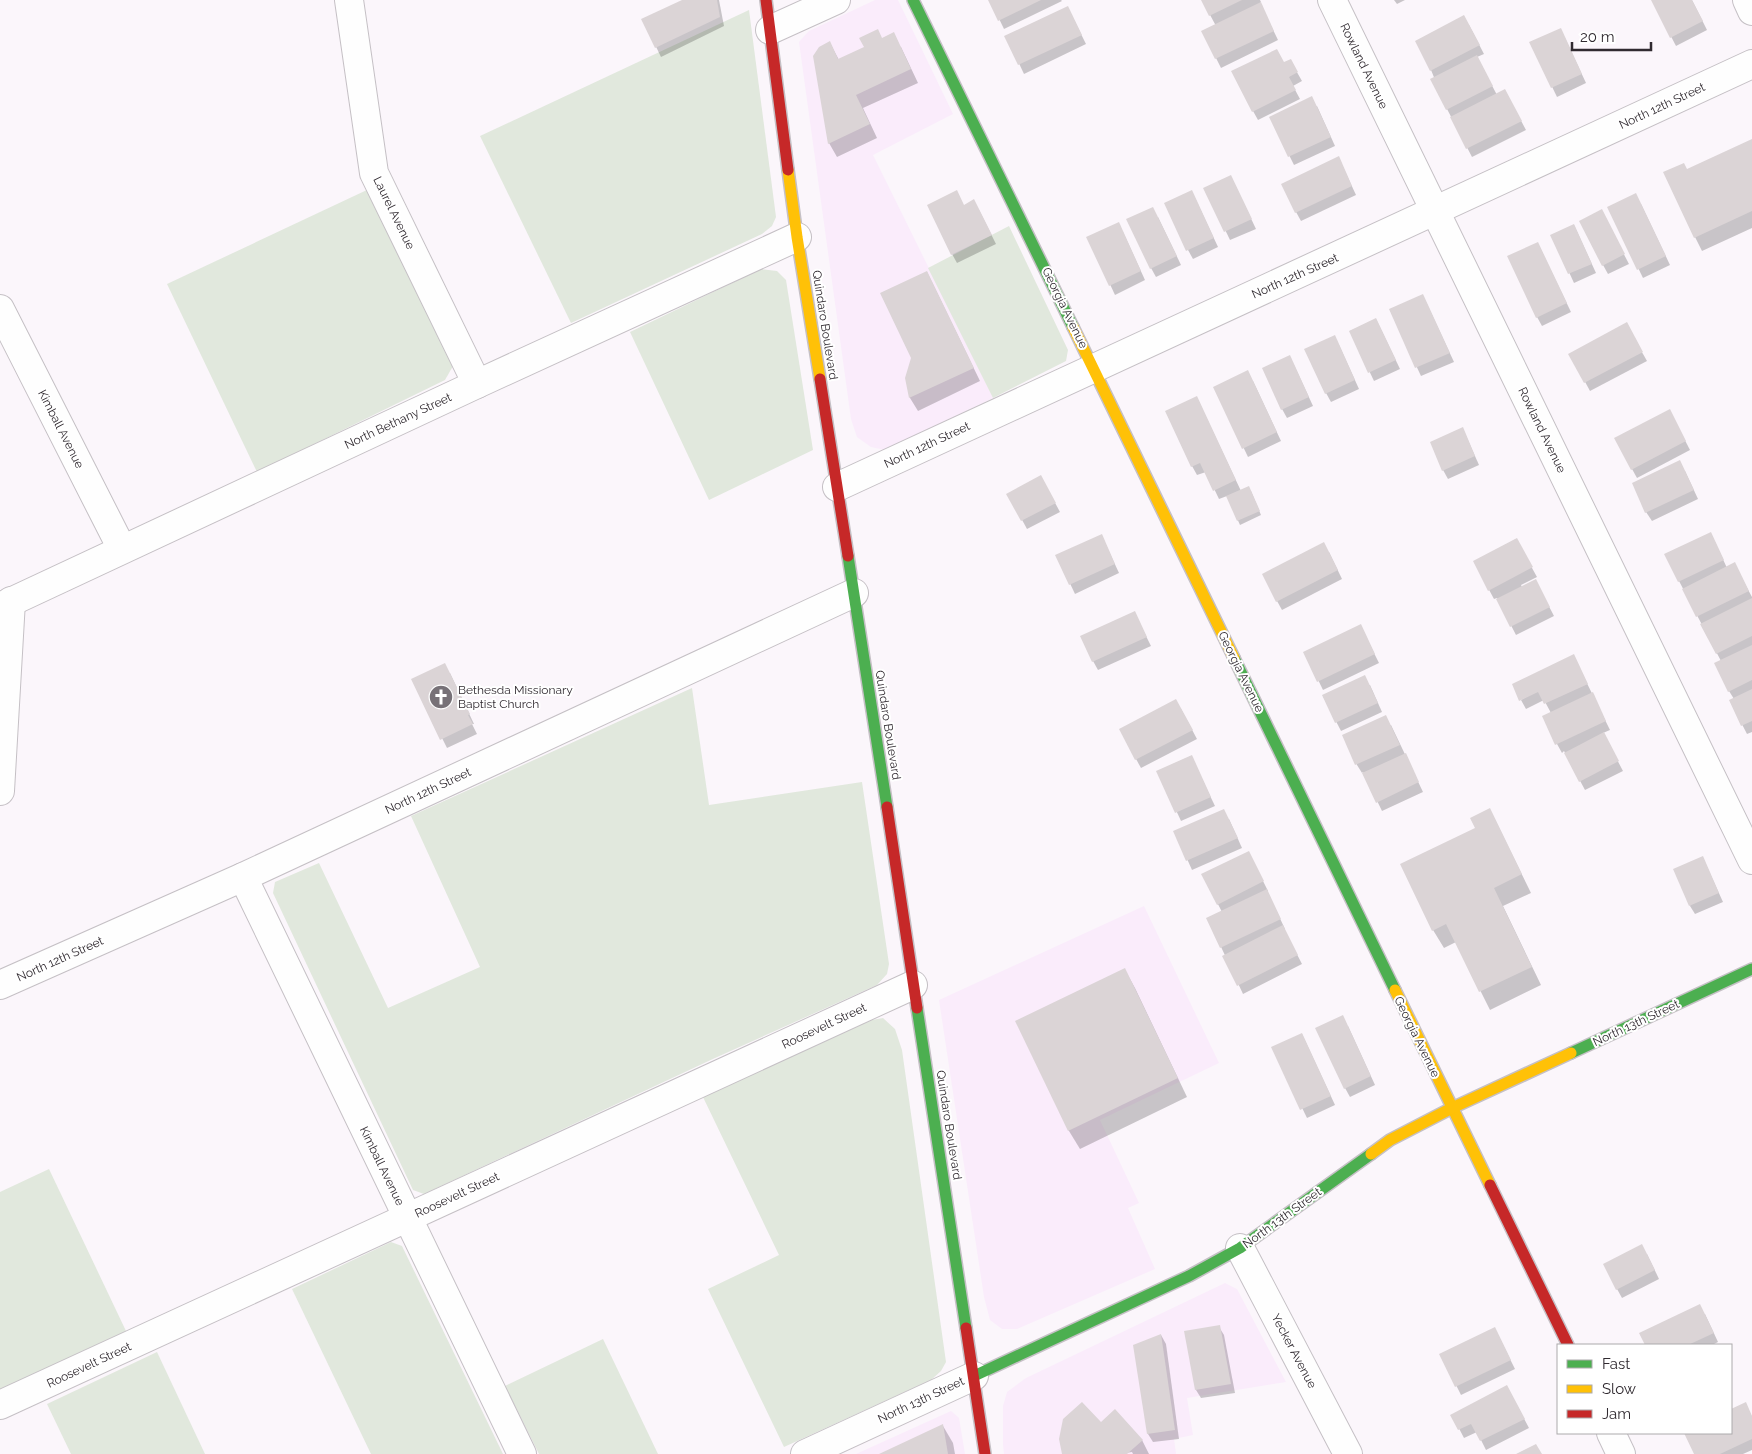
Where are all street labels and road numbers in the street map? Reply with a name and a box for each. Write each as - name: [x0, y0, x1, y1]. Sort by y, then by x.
- street label: Rowland Avenue: [1337, 21, 1391, 111]
- street label: North 12th Street: [1617, 80, 1707, 132]
- street label: Laurel Avenue: [370, 174, 418, 252]
- street label: North 12th Street: [1250, 251, 1340, 301]
- street label: Georgia Avenue: [1039, 265, 1091, 351]
- street label: Quindaro Boulevard: [809, 269, 841, 381]
- street label: Rowland Avenue: [1515, 385, 1569, 475]
- street label: Kimball Avenue: [35, 387, 87, 471]
- street label: North Bethany Street: [342, 390, 454, 452]
- street label: North 12th Street: [882, 419, 972, 471]
- street label: Georgia Avenue: [1215, 629, 1267, 715]
- street label: Quindaro Boulevard: [872, 669, 904, 781]
- street label: North 12th Street: [383, 765, 473, 817]
- street label: North 12th Street: [15, 934, 105, 984]
- street label: Georgia Avenue: [1391, 994, 1443, 1080]
- street label: North 13th Street: [1591, 997, 1681, 1049]
- street label: Roosevelt Street: [780, 1000, 868, 1052]
- street label: Quindaro Boulevard: [933, 1069, 965, 1181]
- street label: Kimball Avenue: [357, 1124, 407, 1208]
- street label: Roosevelt Street: [413, 1169, 501, 1221]
- street label: North 13th Street: [1240, 1185, 1324, 1251]
- street label: Yecker Avenue: [1269, 1311, 1319, 1391]
- street label: Roosevelt Street: [45, 1339, 133, 1391]
- street label: North 13th Street: [876, 1374, 966, 1426]

